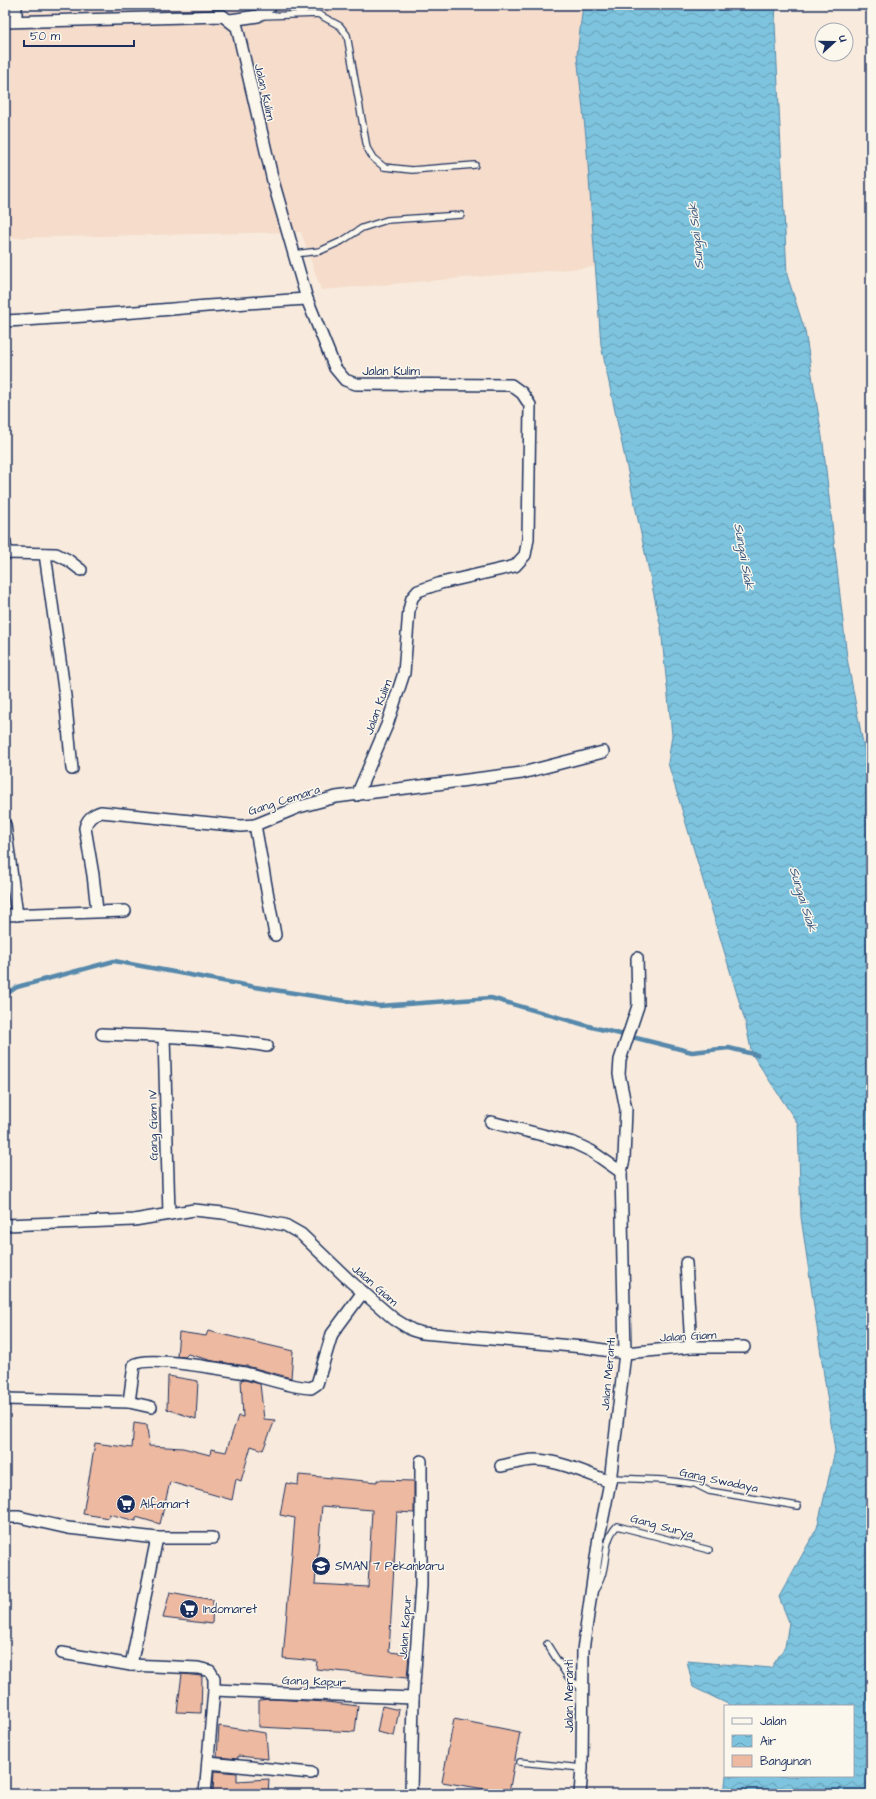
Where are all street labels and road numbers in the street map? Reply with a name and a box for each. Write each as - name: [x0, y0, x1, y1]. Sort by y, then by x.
- street label: Jalan Kulim: [250, 62, 279, 123]
- street label: Jalan Kulim: [362, 363, 420, 380]
- street label: Jalan Kulim: [361, 677, 397, 737]
- street label: Gang Cemara: [246, 781, 323, 821]
- street label: Gang Giam IV: [144, 1089, 164, 1161]
- street label: Jalan Giam: [348, 1260, 402, 1311]
- street label: Jalan Giam: [659, 1326, 718, 1346]
- street label: Jalan Meranti: [597, 1337, 620, 1411]
- street label: Gang Swadaya: [678, 1464, 760, 1498]
- street label: Gang Surya: [628, 1510, 695, 1544]
- street label: Jalan Kapur: [395, 1594, 416, 1660]
- street label: Jalan Meranti: [561, 1659, 578, 1733]
- street label: Gang Kapur: [282, 1672, 347, 1692]

